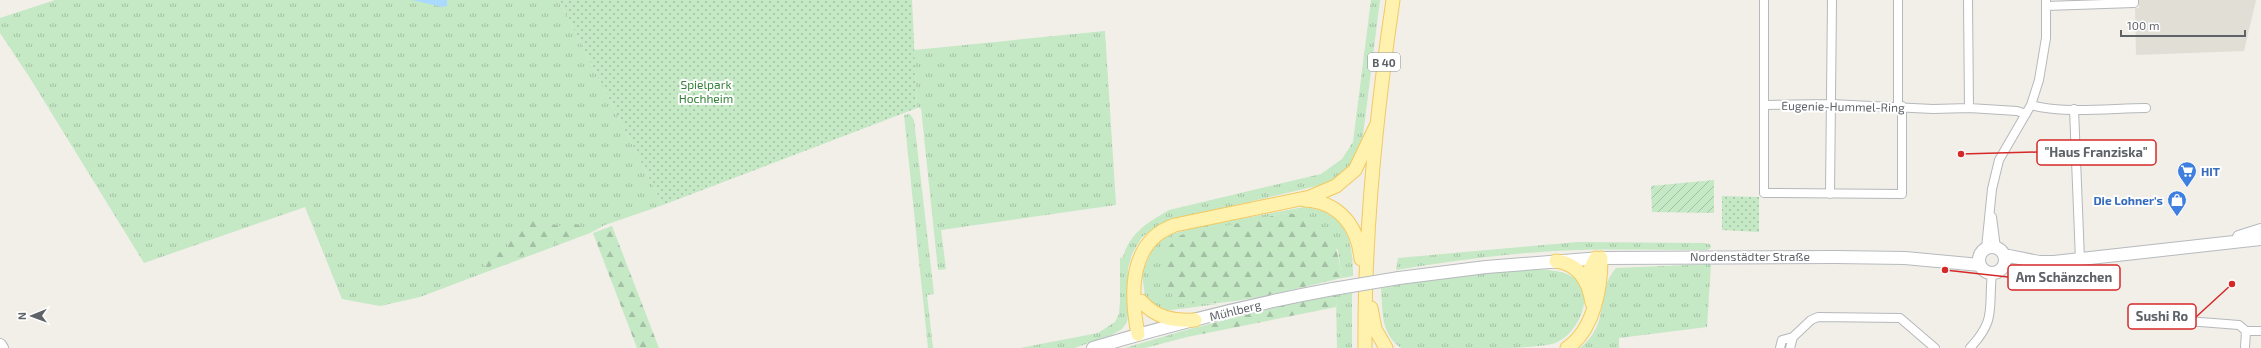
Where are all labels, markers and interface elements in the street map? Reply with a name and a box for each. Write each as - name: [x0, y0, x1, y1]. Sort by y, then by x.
- scale bar: [2121, 12, 2245, 38]
- text: 100 m: [2127, 18, 2159, 32]
- road number: B 40: [1368, 53, 1400, 71]
- park label: Spielpark Hochheim: [679, 77, 733, 105]
- street label: Eugenie-Hummel-Ring: [1781, 98, 1905, 114]
- callout: "Haus Franziska": [2037, 140, 2156, 165]
- text: "Haus Franziska": [2044, 144, 2148, 160]
- supermarket icon: HIT: [2176, 160, 2198, 188]
- place label: HIT: [2201, 164, 2221, 178]
- shop icon: Die Lohner's: [2166, 189, 2188, 217]
- place label: Die Lohner's: [2093, 193, 2163, 207]
- street label: Nordenstädter Straße: [1690, 249, 1810, 263]
- callout: Am Schänzchen: [2008, 265, 2120, 290]
- text: Am Schänzchen: [2016, 269, 2112, 285]
- north arrow: [12, 296, 52, 336]
- street label: Mühlberg: [1208, 297, 1263, 323]
- callout: Sushi Ro: [2128, 304, 2196, 329]
- text: Sushi Ro: [2136, 308, 2189, 324]
- text: N: [15, 312, 28, 320]

